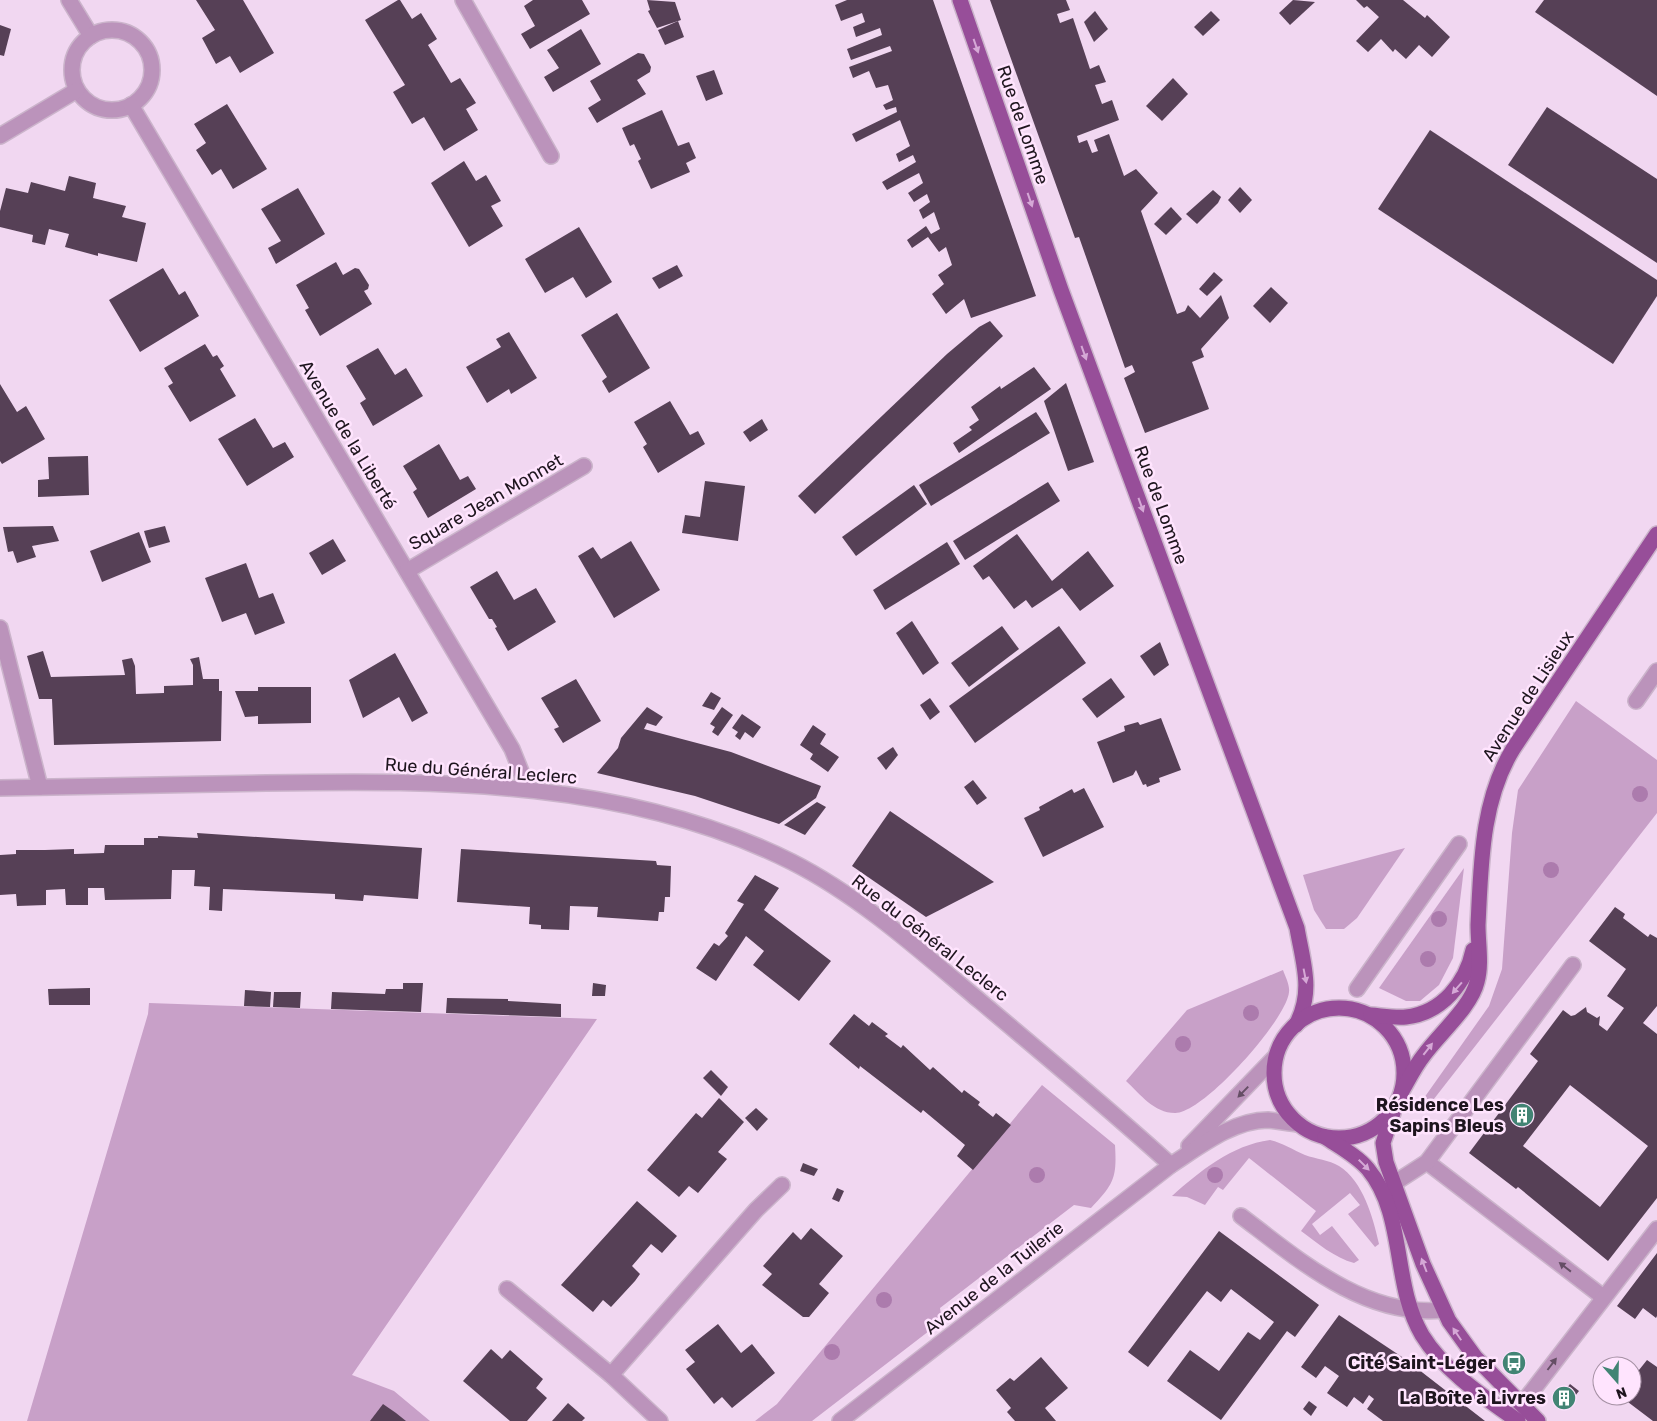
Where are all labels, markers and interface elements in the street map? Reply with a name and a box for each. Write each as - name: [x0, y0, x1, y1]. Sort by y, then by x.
- one-way arrow: [972, 39, 980, 54]
- street label: Rue de Lomme: [992, 62, 1054, 188]
- one-way arrow: [1026, 192, 1034, 207]
- one-way arrow: [1081, 345, 1088, 360]
- street label: Avenue de la Liberté: [295, 356, 401, 514]
- street label: Rue de Lomme: [1129, 443, 1193, 567]
- street label: Square Jean Monnet: [405, 449, 567, 555]
- one-way arrow: [1137, 498, 1145, 513]
- street label: Avenue de Lisieux: [1478, 626, 1579, 765]
- street label: Rue du Général Leclerc: [384, 753, 578, 789]
- street label: Rue du Général Leclerc: [847, 870, 1013, 1006]
- one-way arrow: [1301, 968, 1309, 983]
- one-way arrow: [1451, 981, 1462, 994]
- one-way arrow: [1423, 1043, 1433, 1056]
- one-way arrow: [1237, 1085, 1249, 1097]
- place label: Résidence Les Sapins Bleus: [1376, 1094, 1504, 1137]
- building icon: Résidence Les Sapins Bleus: [1509, 1102, 1535, 1128]
- one-way arrow: [1357, 1159, 1369, 1171]
- street label: Avenue de la Tuilerie: [920, 1217, 1068, 1339]
- one-way arrow: [1419, 1258, 1427, 1272]
- one-way arrow: [1559, 1262, 1572, 1273]
- one-way arrow: [1452, 1327, 1462, 1341]
- bus stop icon: Cité Saint-Léger: [1501, 1350, 1527, 1376]
- place label: Cité Saint-Léger: [1348, 1352, 1496, 1374]
- north arrow: [1592, 1356, 1642, 1406]
- one-way arrow: [1547, 1358, 1558, 1371]
- text: N: [1614, 1383, 1629, 1402]
- building icon: La Boîte à Livres: [1551, 1385, 1577, 1411]
- place label: La Boîte à Livres: [1399, 1387, 1546, 1409]

